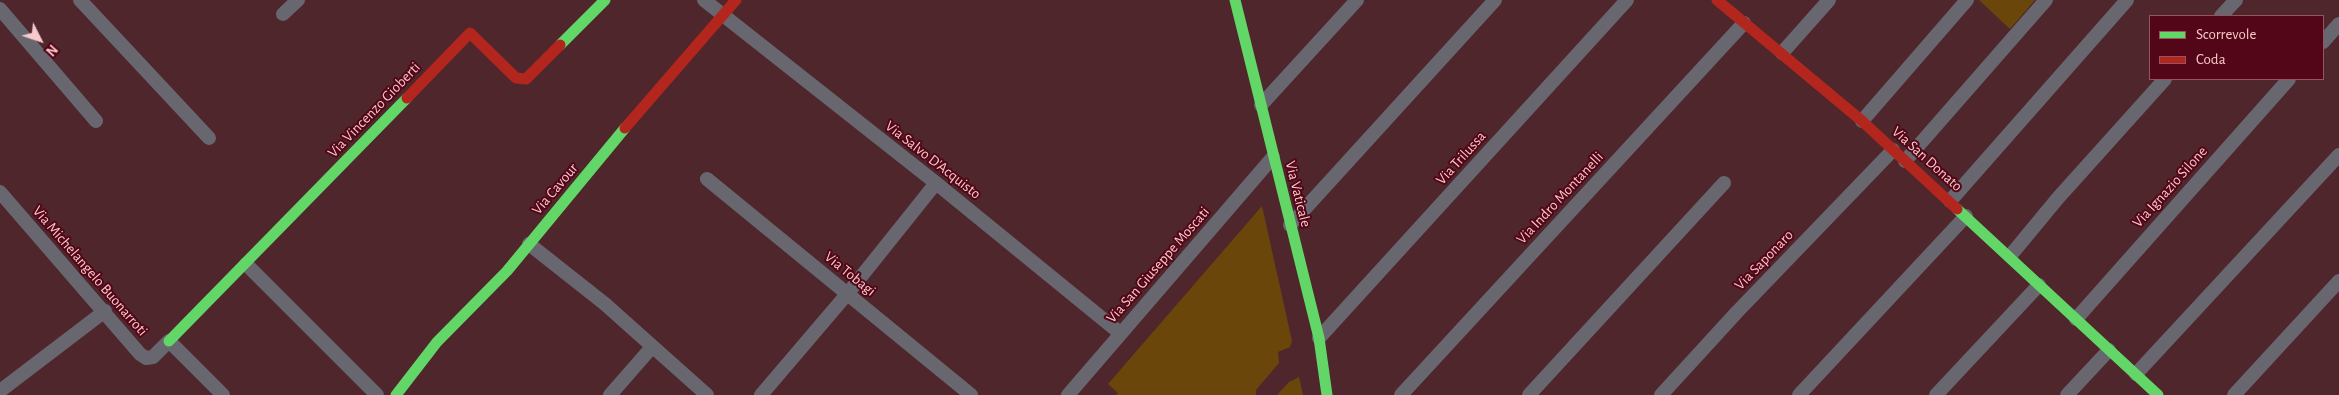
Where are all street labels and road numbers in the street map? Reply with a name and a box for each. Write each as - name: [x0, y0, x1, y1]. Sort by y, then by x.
- street label: Via Vincenzo Gioberti: [324, 59, 424, 161]
- street label: Via Salvo D'Acquisto: [882, 117, 984, 203]
- street label: Via San Donato: [1888, 123, 1966, 195]
- street label: Via Trilussa: [1432, 128, 1490, 188]
- street label: Via Ignazio Silone: [2129, 143, 2211, 231]
- street label: Via Indro Montanelli: [1513, 148, 1607, 248]
- street label: Via Vaticale: [1281, 159, 1315, 229]
- street label: Via Cavour: [528, 160, 582, 218]
- street label: Via Michelangelo Buonarroti: [29, 202, 151, 340]
- street label: Via San Giuseppe Moscati: [1103, 203, 1213, 327]
- street label: Via Saponaro: [1731, 226, 1797, 294]
- street label: Via Tobagi: [821, 248, 879, 300]

